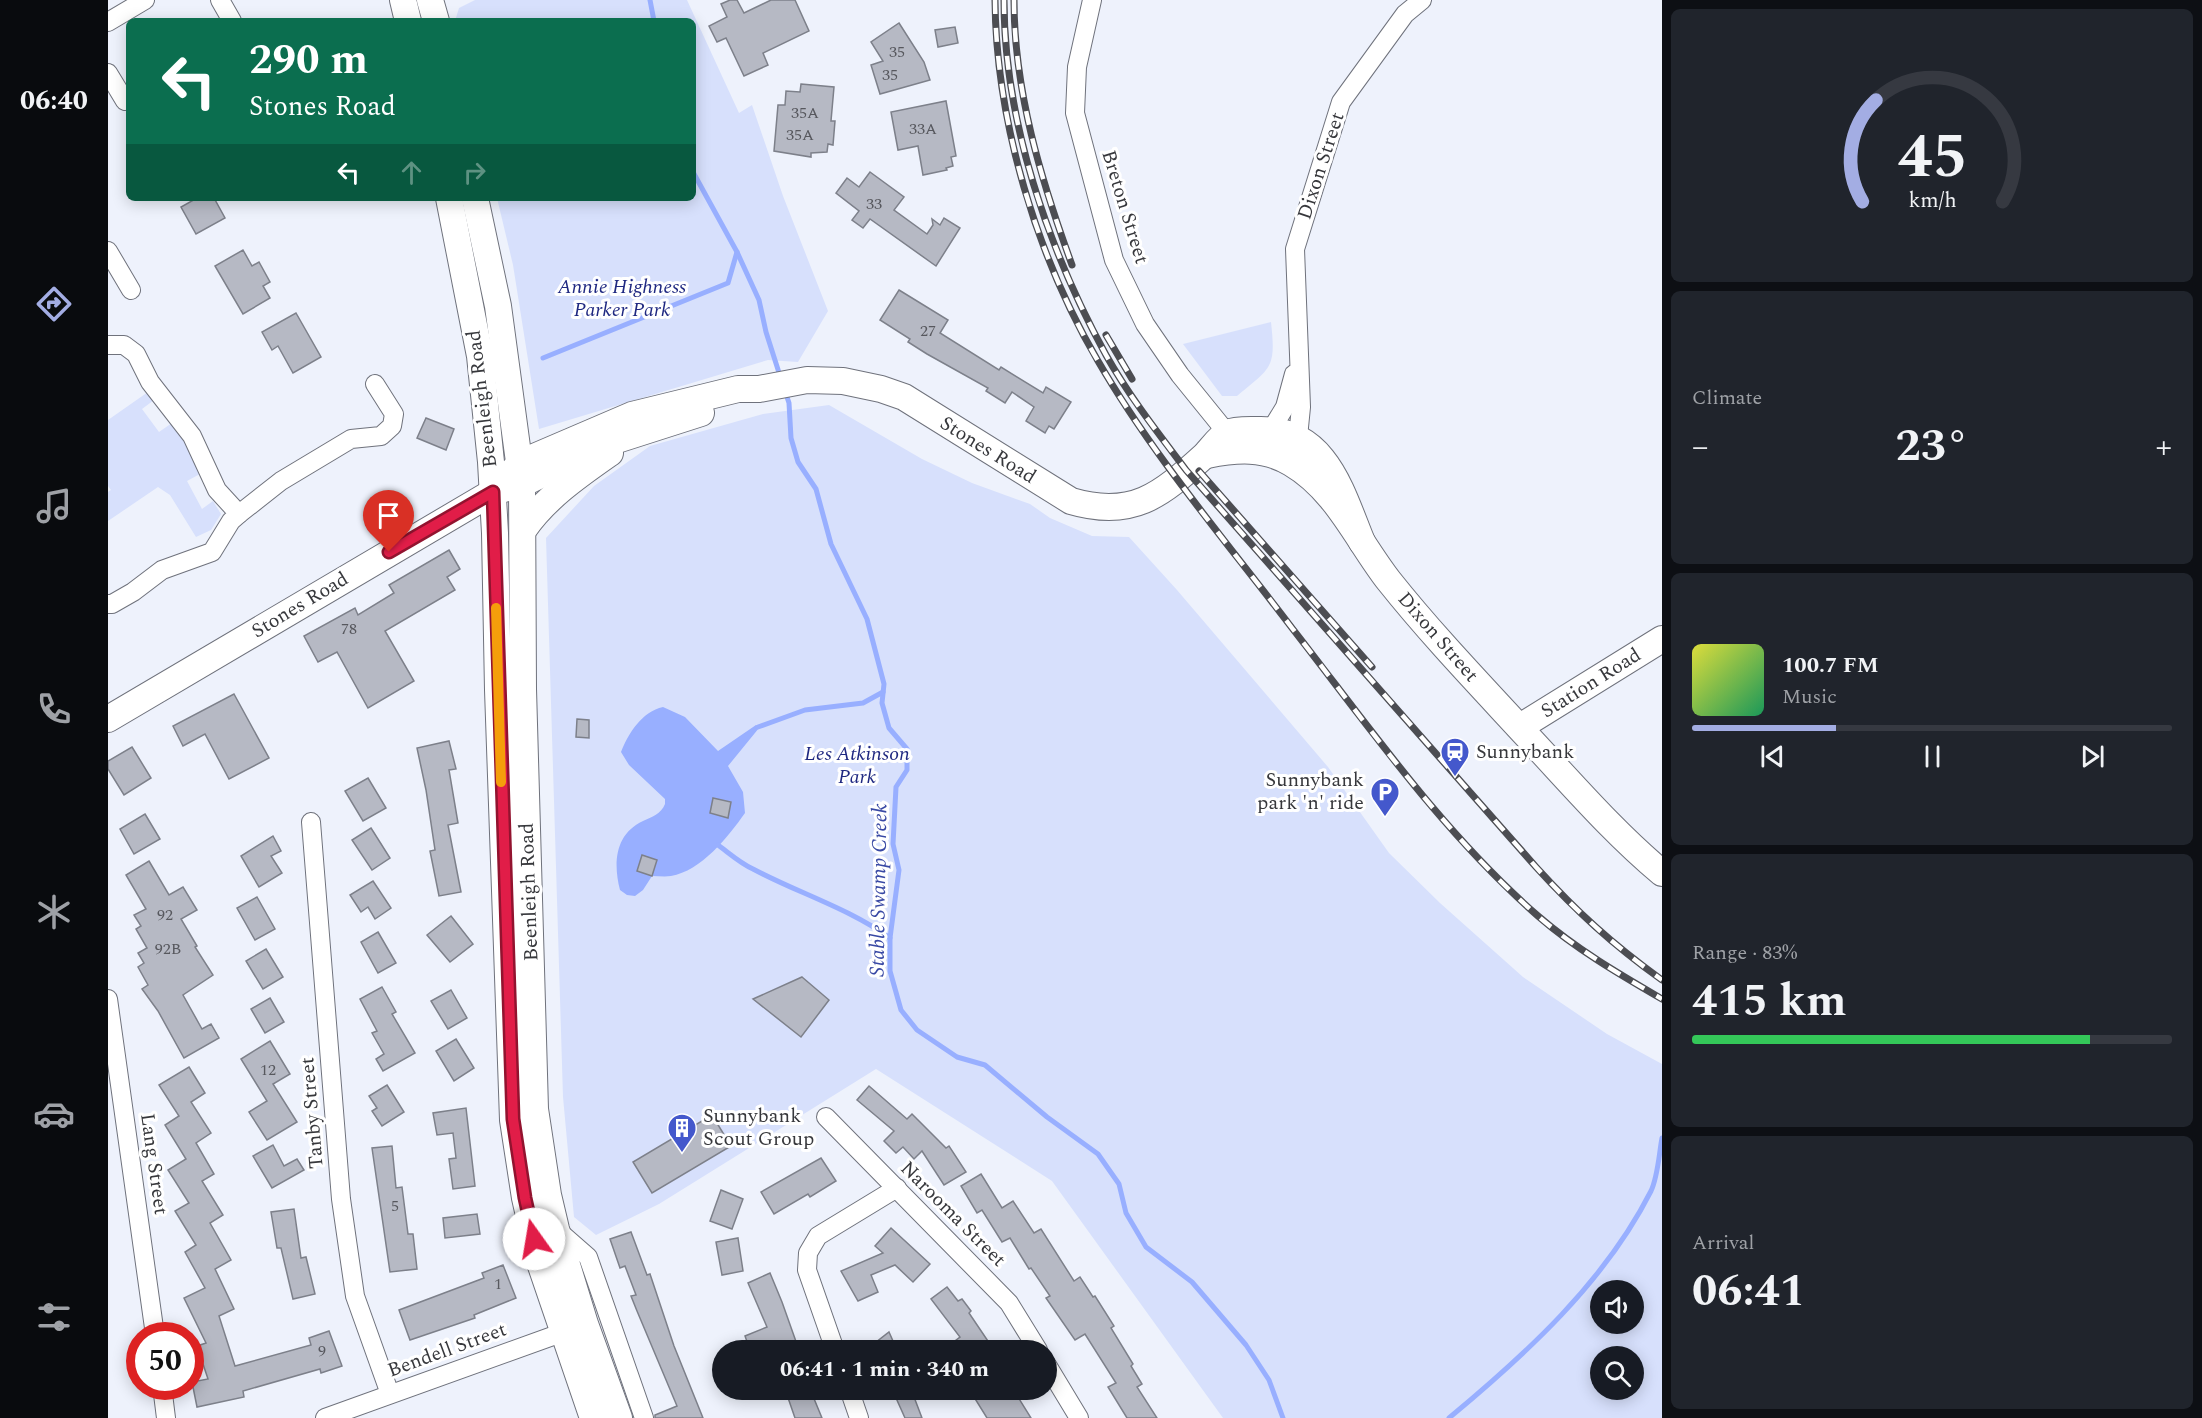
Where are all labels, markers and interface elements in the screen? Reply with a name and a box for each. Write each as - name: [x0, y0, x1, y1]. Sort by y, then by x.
- text: 290 m: [249, 29, 368, 92]
- house number: 35: [889, 40, 905, 64]
- icon: left: [150, 42, 228, 120]
- house number: 35: [882, 63, 898, 87]
- text: 06:40: [20, 80, 88, 122]
- text: Stones Road: [249, 86, 396, 128]
- house number: 35A: [791, 101, 819, 125]
- street label: Dixon Street: [1290, 108, 1352, 224]
- text: 45: [1897, 111, 1967, 206]
- house number: 33A: [909, 117, 937, 141]
- house number: 35A: [786, 123, 814, 147]
- street label: Breton Street: [1093, 146, 1157, 268]
- icon: left: [332, 156, 365, 189]
- icon: ahead: [395, 156, 428, 189]
- icon: right: [458, 156, 491, 189]
- text: km/h: [1908, 185, 1956, 218]
- house number: 33: [866, 192, 882, 216]
- park label: Annie Highness Parker Park: [557, 272, 686, 325]
- icon: directions: [33, 283, 75, 325]
- house number: 27: [920, 319, 936, 343]
- street label: Beenleigh Road: [459, 328, 505, 470]
- text: Climate: [1692, 383, 1762, 413]
- street label: Stones Road: [934, 408, 1042, 492]
- text: 23°: [1896, 412, 1969, 481]
- text: −: [1692, 422, 1709, 472]
- text: +: [2156, 422, 2172, 472]
- icon: music: [33, 485, 75, 527]
- pin: [363, 490, 414, 552]
- icon: arrive: [372, 499, 405, 532]
- street label: Stones Road: [246, 564, 354, 646]
- street label: Dixon Street: [1390, 585, 1486, 689]
- house number: 78: [341, 617, 357, 641]
- street label: Station Road: [1535, 640, 1647, 726]
- text: 100.7 FM: [1782, 649, 1879, 682]
- text: Music: [1782, 682, 1837, 712]
- icon: phone: [33, 688, 75, 730]
- station icon: Sunnybank: [1439, 736, 1471, 778]
- place label: Sunnybank: [1476, 737, 1574, 767]
- park label: Les Atkinson Park: [804, 739, 910, 792]
- icon: previous: [1756, 740, 1789, 773]
- icon: pause: [1916, 740, 1949, 773]
- icon: next: [2076, 740, 2109, 773]
- place label: Sunnybank park 'n' ride: [1257, 765, 1364, 818]
- parking icon: Sunnybank park 'n' ride: [1369, 776, 1401, 818]
- water label: Stable Swamp Creek: [861, 803, 897, 977]
- street label: Beenleigh Road: [512, 822, 546, 962]
- icon: climate: [33, 891, 75, 933]
- house number: 92: [157, 903, 173, 927]
- house number: 92B: [155, 937, 181, 961]
- text: Range · 83%: [1692, 938, 1797, 968]
- text: 415 km: [1692, 967, 1847, 1036]
- street label: Tanby Street: [292, 1056, 332, 1170]
- house number: 12: [260, 1058, 276, 1082]
- icon: car: [33, 1093, 75, 1135]
- place label: Sunnybank Scout Group: [703, 1101, 814, 1154]
- street label: Lang Street: [132, 1111, 176, 1217]
- building icon: Sunnybank Scout Group: [666, 1112, 698, 1154]
- street label: Narooma Street: [893, 1154, 1013, 1274]
- house number: 5: [391, 1194, 399, 1218]
- position arrow: [502, 1207, 566, 1271]
- text: Arrival: [1692, 1228, 1754, 1258]
- text: 06:41: [1692, 1257, 1805, 1326]
- house number: 1: [494, 1272, 502, 1296]
- map controls: [1590, 1280, 1644, 1400]
- button: sound: [1590, 1280, 1644, 1334]
- icon: filters: [33, 1296, 75, 1338]
- street label: Bendell Street: [383, 1315, 511, 1385]
- speed limit sign: 50: [126, 1322, 204, 1400]
- house number: 9: [318, 1339, 326, 1363]
- button: search: [1590, 1346, 1644, 1400]
- text: 06:41 · 1 min · 340 m: [780, 1353, 989, 1386]

